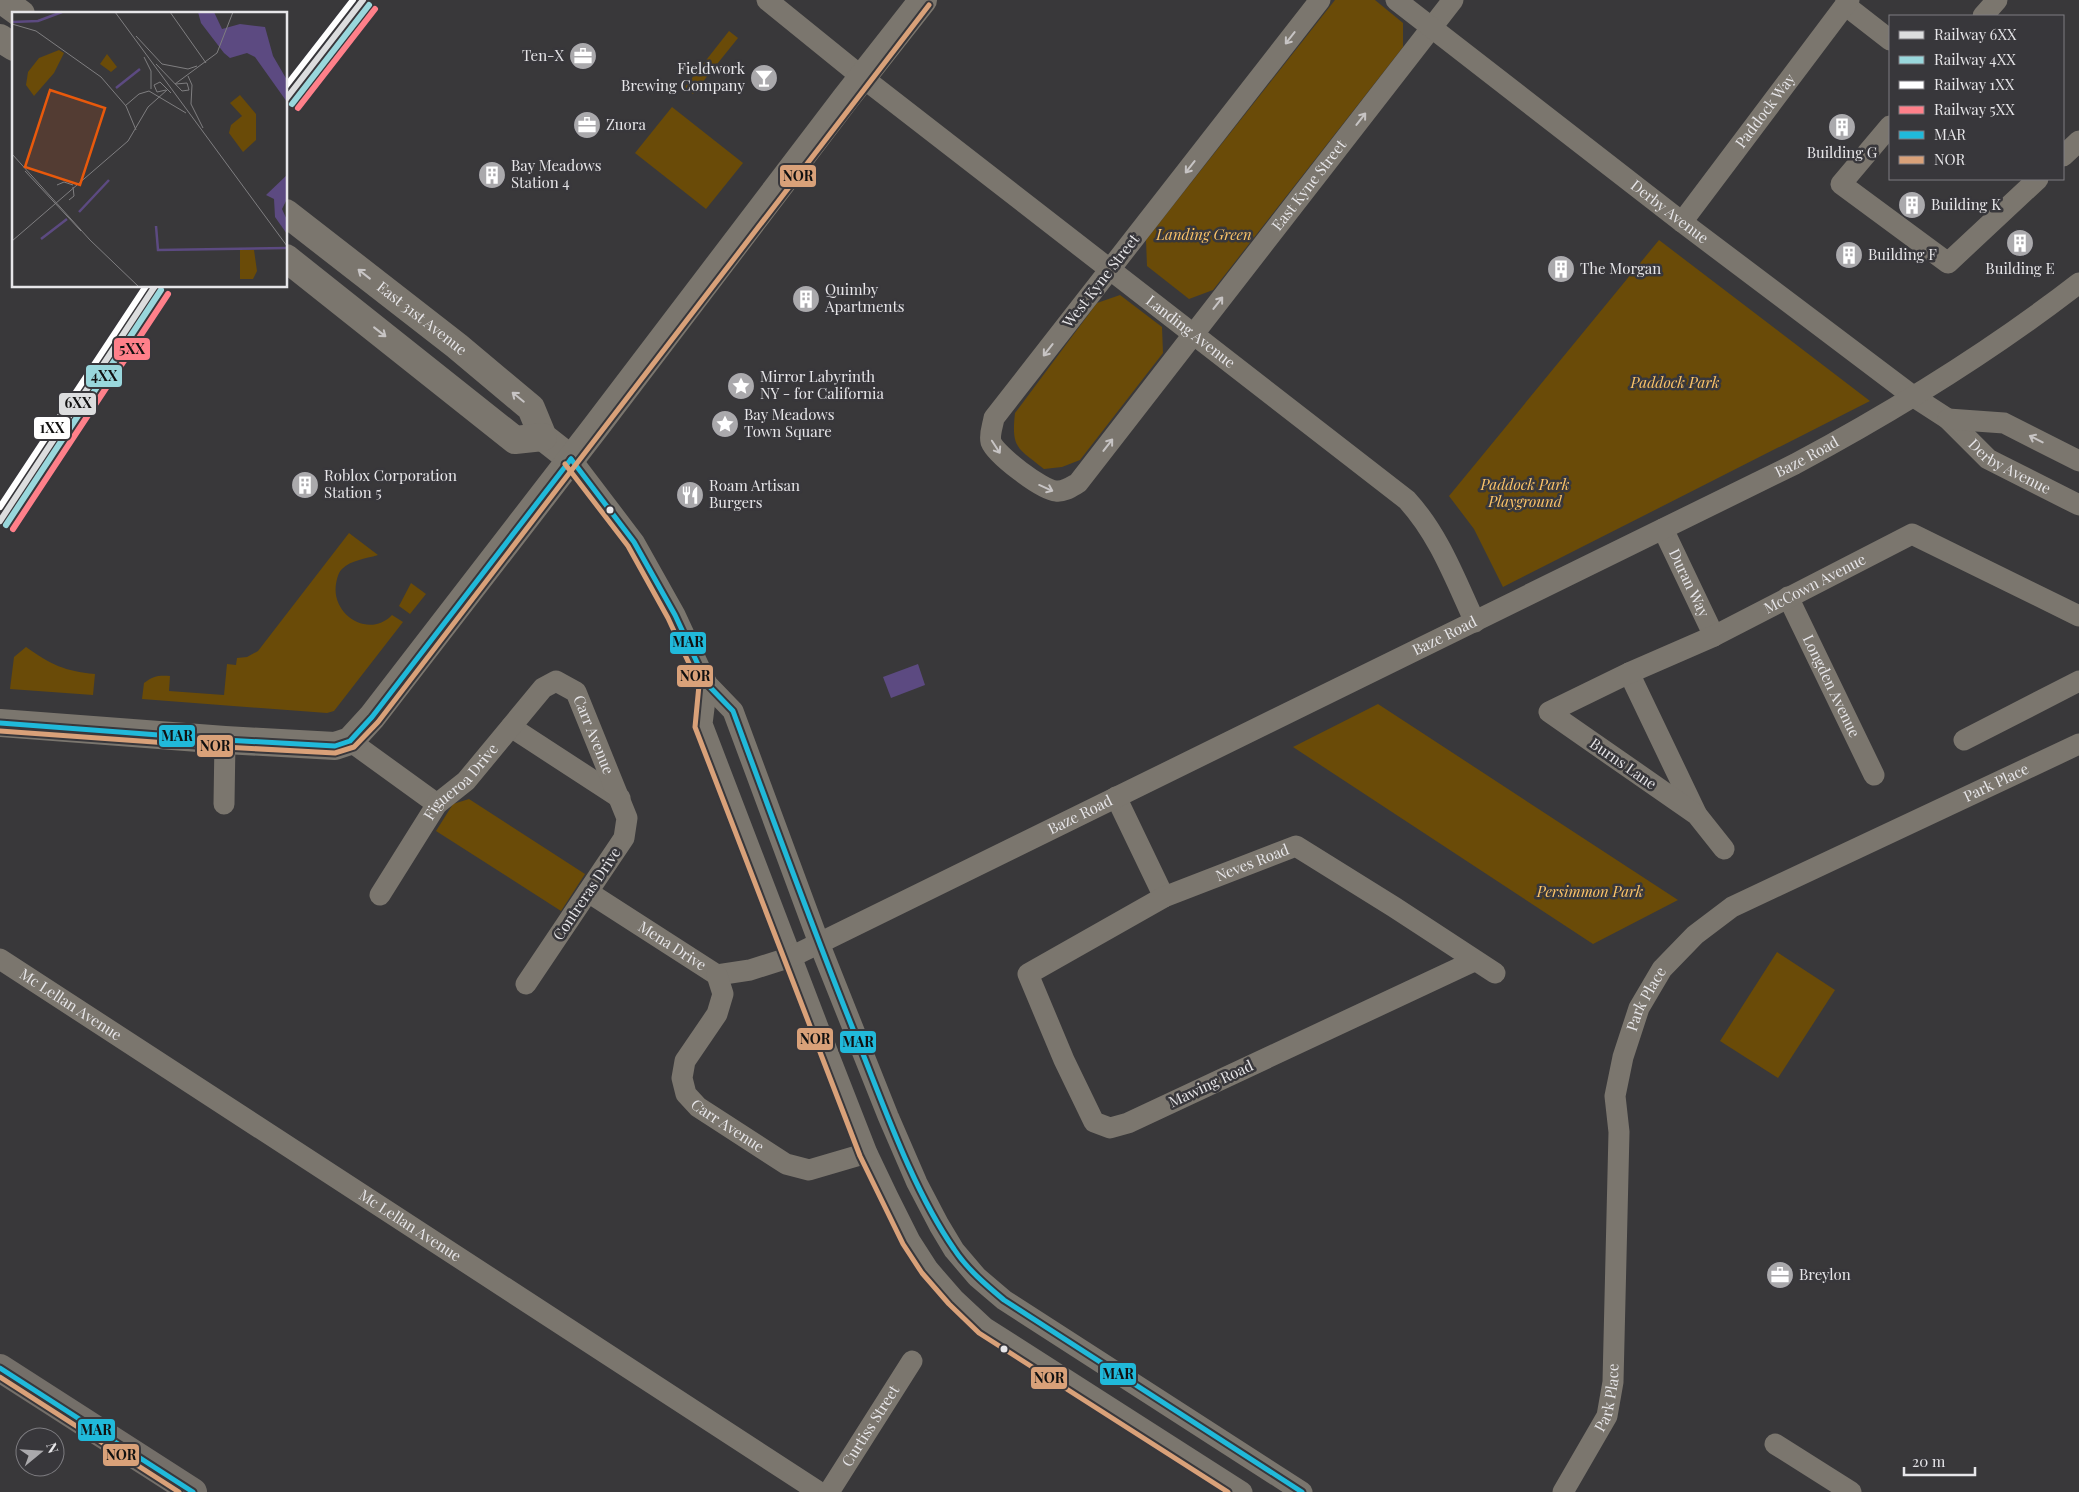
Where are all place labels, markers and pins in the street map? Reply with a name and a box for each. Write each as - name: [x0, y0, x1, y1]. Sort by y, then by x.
- office icon: Ten-X: [568, 41, 598, 71]
- place label: Ten-X: [522, 45, 564, 65]
- place label: Fieldwork Brewing Company: [621, 58, 746, 95]
- bar icon: Fieldwork Brewing Company: [749, 63, 779, 93]
- office icon: Zuora: [572, 110, 602, 140]
- building icon: Building G: [1827, 112, 1857, 142]
- place label: Zuora: [606, 114, 646, 134]
- place label: Building G: [1807, 142, 1878, 162]
- place label: Bay Meadows Station 4: [511, 155, 601, 192]
- building icon: Bay Meadows Station 4: [477, 160, 507, 190]
- building icon: Building K: [1897, 190, 1927, 220]
- place label: Building K: [1931, 194, 2001, 214]
- building icon: Building E: [2005, 228, 2035, 258]
- building icon: Building F: [1834, 240, 1864, 270]
- place label: Building F: [1868, 244, 1937, 264]
- building icon: The Morgan: [1546, 254, 1576, 284]
- place label: The Morgan: [1580, 258, 1661, 278]
- place label: Building E: [1985, 258, 2055, 278]
- place label: Quimby Apartments: [824, 279, 905, 316]
- building icon: Quimby Apartments: [791, 284, 821, 314]
- place label: Mirror Labyrinth NY - for California: [760, 366, 884, 403]
- place icon: Mirror Labyrinth NY - for California: [726, 371, 756, 401]
- place label: Bay Meadows Town Square: [744, 404, 834, 441]
- place icon: Bay Meadows Town Square: [710, 409, 740, 439]
- place label: Roblox Corporation Station 5: [324, 465, 457, 502]
- building icon: Roblox Corporation Station 5: [290, 470, 320, 500]
- place label: Roam Artisan Burgers: [709, 475, 800, 512]
- restaurant icon: Roam Artisan Burgers: [675, 480, 705, 510]
- unlabelled marker: [605, 505, 615, 515]
- office icon: Breylon: [1765, 1260, 1795, 1290]
- place label: Breylon: [1799, 1264, 1851, 1284]
- unlabelled marker: [999, 1344, 1009, 1354]

